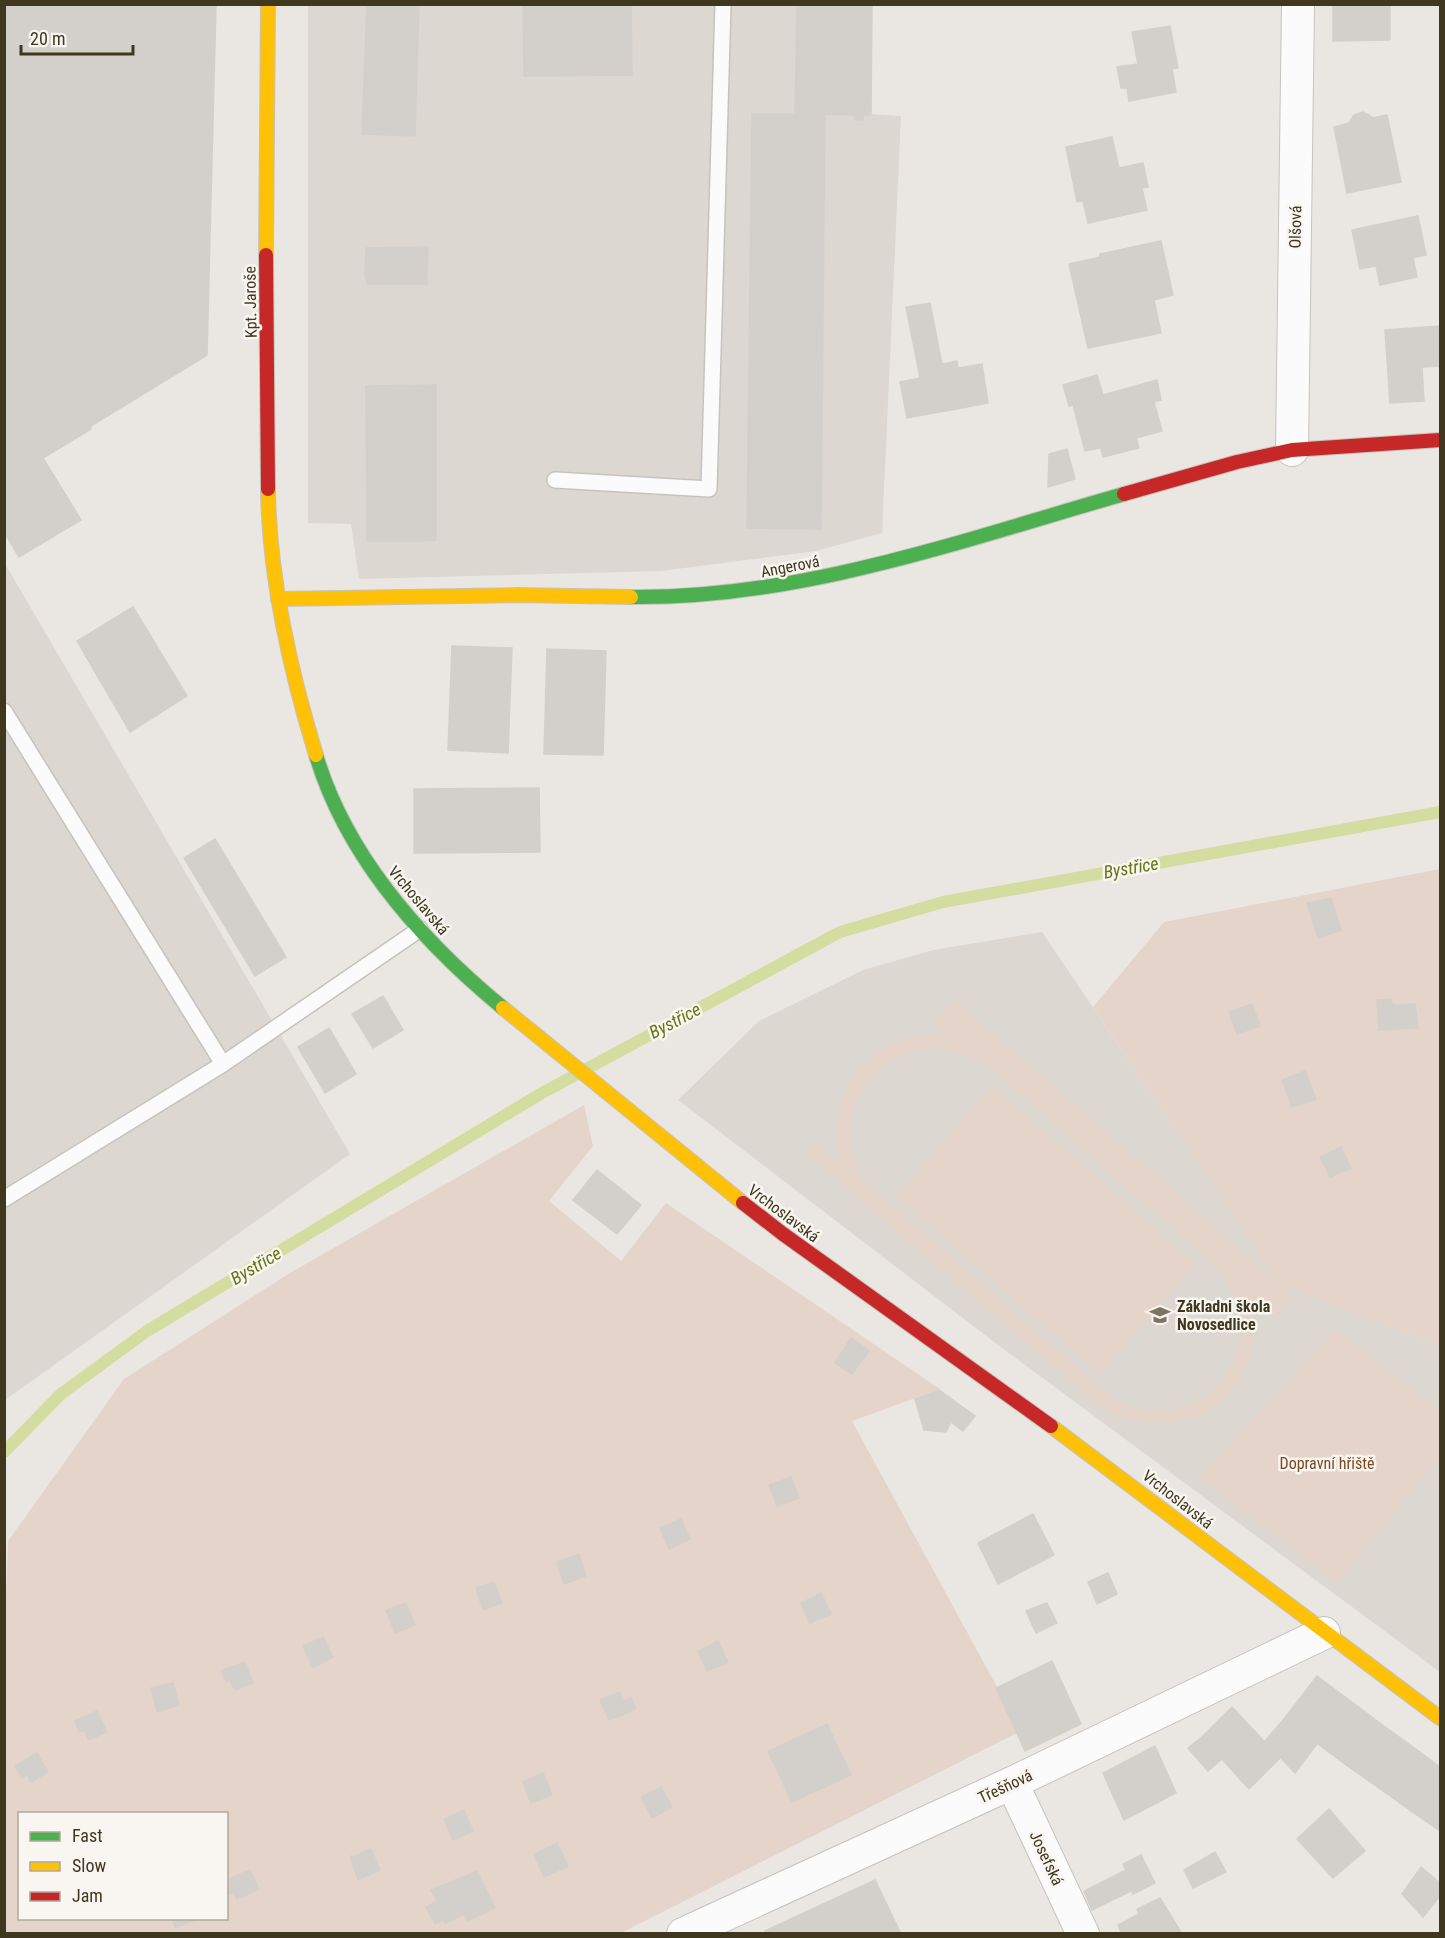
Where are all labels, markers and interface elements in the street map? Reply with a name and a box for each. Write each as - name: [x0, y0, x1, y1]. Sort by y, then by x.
- scale bar: [21, 18, 134, 56]
- text: 20 m: [30, 28, 65, 49]
- street label: Olšová: [1286, 205, 1305, 249]
- street label: Kpt. Jaroše: [240, 266, 261, 338]
- street label: Angerová: [759, 551, 821, 581]
- water label: Bystřice: [1102, 852, 1160, 883]
- street label: Vrchoslavská: [384, 862, 453, 939]
- water label: Bystřice: [645, 998, 704, 1043]
- street label: Vrchoslavská: [744, 1180, 823, 1246]
- water label: Bystřice: [227, 1242, 285, 1289]
- place label: Základni škola Novosedlice: [1177, 1297, 1271, 1334]
- school or university icon: Základni škola Novosedlice: [1148, 1303, 1172, 1327]
- park label: Dopravní hřiště: [1280, 1454, 1375, 1473]
- street label: Vrchoslavská: [1139, 1466, 1217, 1533]
- street label: Třešňová: [975, 1766, 1035, 1807]
- legend: [18, 1812, 228, 1920]
- text: Fast: [72, 1825, 103, 1846]
- street label: Josefská: [1026, 1828, 1067, 1888]
- text: Slow: [72, 1855, 107, 1876]
- text: Jam: [72, 1885, 103, 1906]

